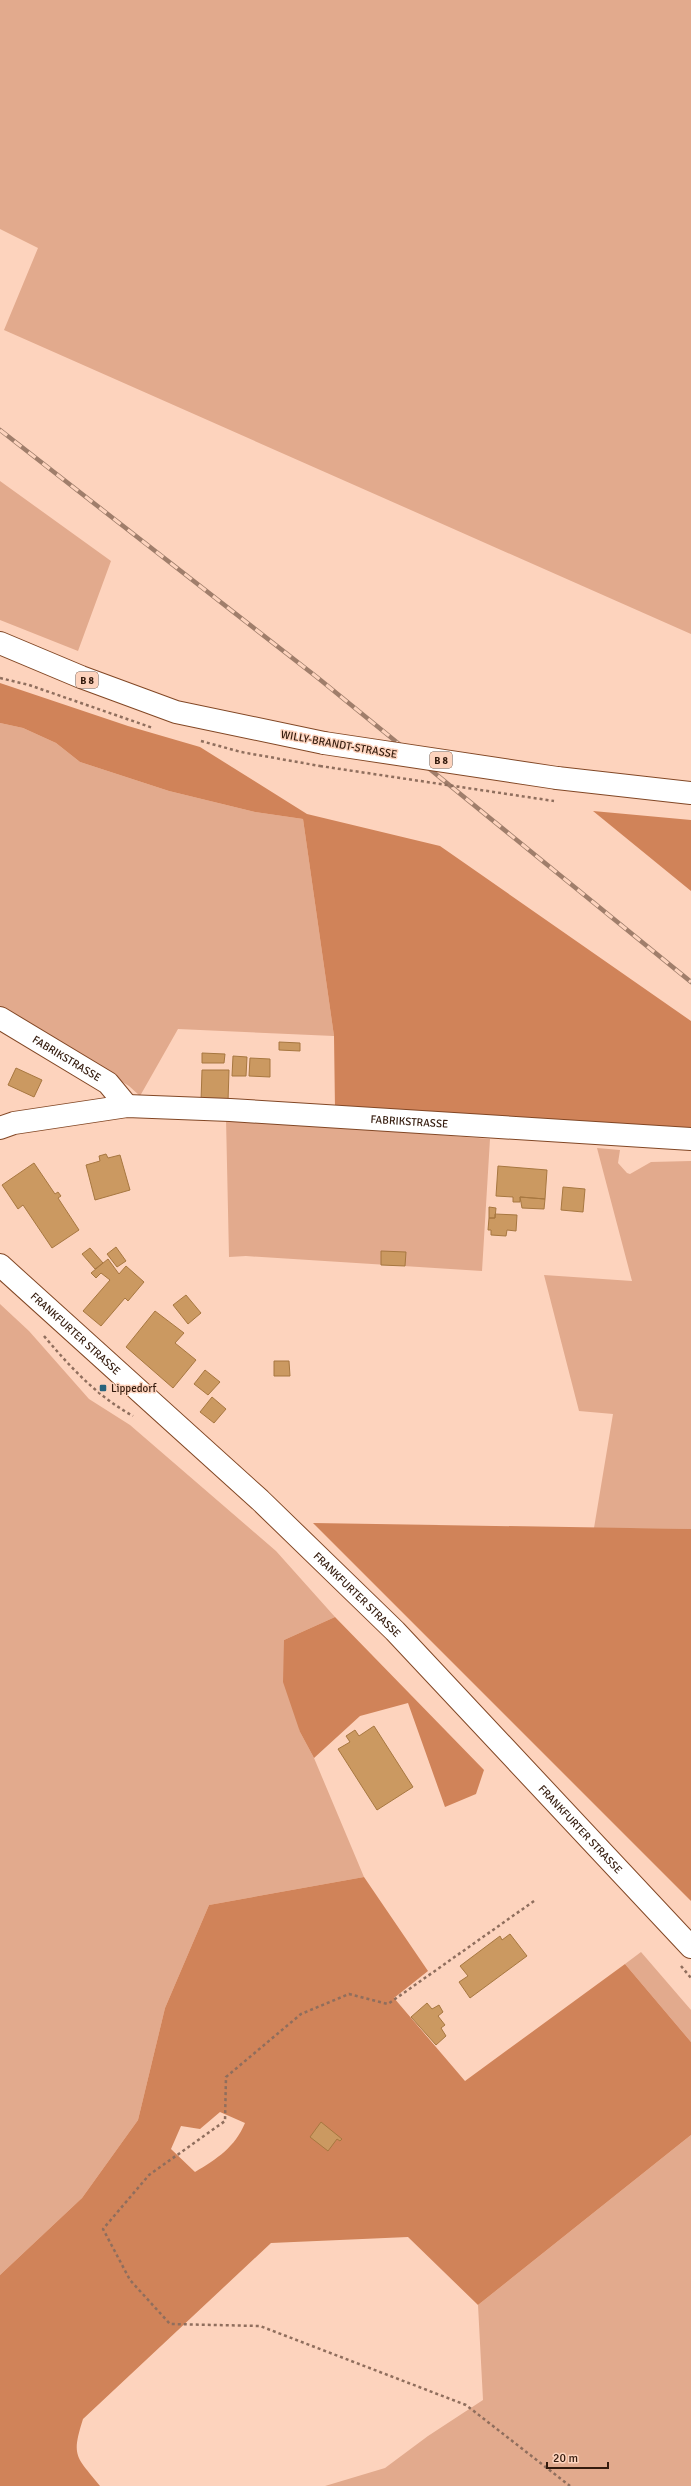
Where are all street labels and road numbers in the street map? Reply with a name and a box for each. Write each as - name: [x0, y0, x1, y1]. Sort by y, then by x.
- road number: B 8: [76, 672, 98, 688]
- street label: WILLY-BRANDT-STRASSE: [280, 728, 398, 761]
- road number: B 8: [430, 752, 452, 768]
- street label: FABRIKSTRASSE: [30, 1033, 103, 1084]
- street label: FABRIKSTRASSE: [370, 1113, 449, 1131]
- street label: FRANKFURTER STRASSE: [28, 1290, 123, 1378]
- street label: FRANKFURTER STRASSE: [311, 1550, 403, 1640]
- street label: FRANKFURTER STRASSE: [536, 1782, 625, 1876]

